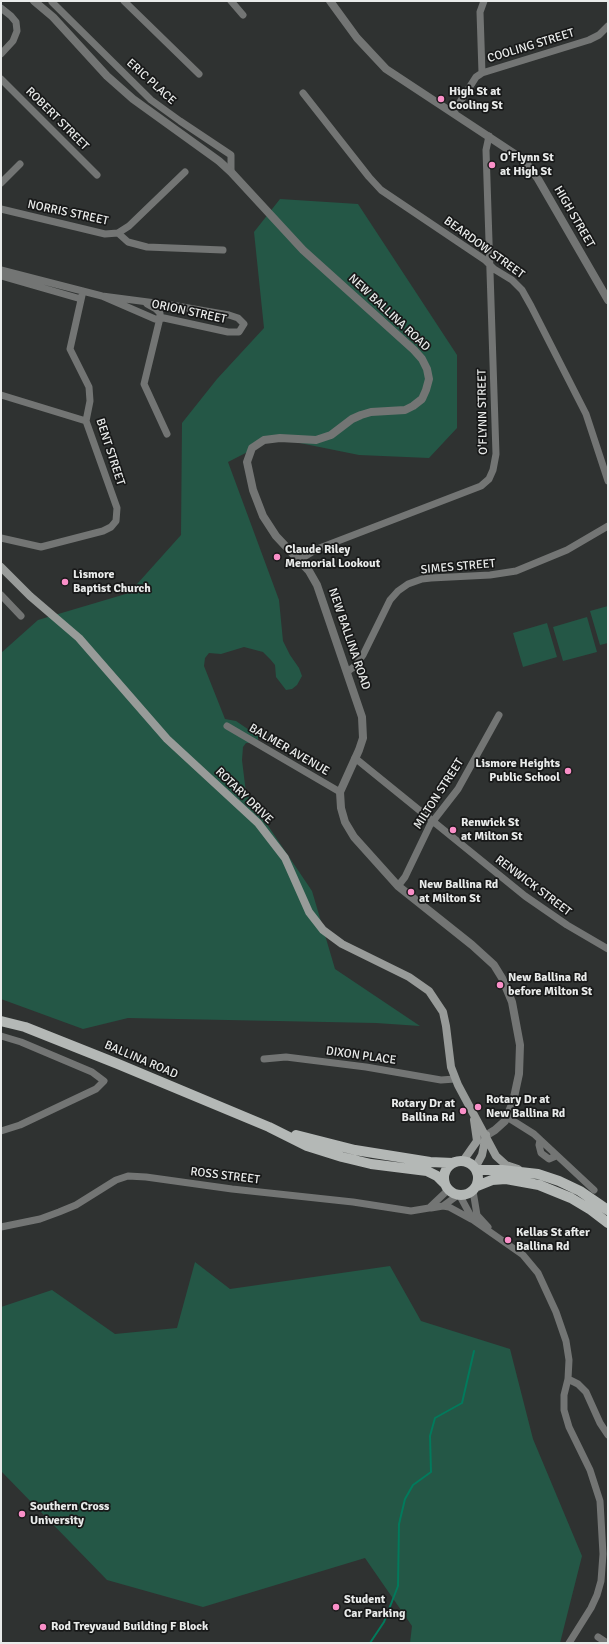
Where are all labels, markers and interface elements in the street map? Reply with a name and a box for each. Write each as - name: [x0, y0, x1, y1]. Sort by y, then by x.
- street label: COOLING STREET: [486, 26, 576, 66]
- street label: ERIC PLACE: [123, 56, 179, 108]
- street label: ROBERT STREET: [22, 84, 92, 154]
- place label: High St at Cooling St: [449, 85, 503, 113]
- marker: High St at Cooling St: [436, 94, 446, 104]
- place label: O'Flynn St at High St: [500, 151, 554, 179]
- marker: O'Flynn St at High St: [487, 160, 497, 170]
- street label: HIGH STREET: [551, 184, 597, 250]
- street label: NORRIS STREET: [26, 197, 110, 229]
- street label: BEARDOW STREET: [441, 214, 527, 282]
- street label: NEW BALLINA ROAD: [345, 272, 433, 354]
- street label: ORION STREET: [150, 297, 228, 327]
- street label: O'FLYNN STREET: [475, 369, 491, 455]
- street label: BENT STREET: [92, 417, 128, 487]
- place label: Claude Riley Memorial Lookout: [285, 543, 380, 571]
- marker: Claude Riley Memorial Lookout: [272, 552, 282, 562]
- street label: SIMES STREET: [420, 557, 496, 577]
- place label: Lismore Baptist Church: [73, 568, 151, 596]
- marker: Lismore Baptist Church: [60, 577, 70, 587]
- street label: NEW BALLINA ROAD: [325, 586, 373, 692]
- street label: BALMER AVENUE: [246, 721, 332, 779]
- street label: MILTON STREET: [411, 756, 467, 832]
- place label: Lismore Heights Public School: [475, 757, 560, 785]
- street label: ROTARY DRIVE: [212, 765, 276, 827]
- marker: Lismore Heights Public School: [563, 766, 573, 776]
- place label: Renwick St at Milton St: [461, 816, 522, 844]
- marker: Renwick St at Milton St: [448, 825, 458, 835]
- street label: RENWICK STREET: [492, 853, 574, 919]
- place label: New Ballina Rd at Milton St: [419, 878, 498, 906]
- marker: New Ballina Rd at Milton St: [406, 887, 416, 897]
- place label: New Ballina Rd before Milton St: [508, 971, 592, 999]
- marker: New Ballina Rd before Milton St: [495, 980, 505, 990]
- street label: BALLINA ROAD: [102, 1038, 180, 1082]
- street label: DIXON PLACE: [325, 1044, 397, 1068]
- place label: Rotary Dr at New Ballina Rd: [486, 1093, 565, 1121]
- place label: Rotary Dr at Ballina Rd: [391, 1097, 455, 1125]
- marker: Rotary Dr at New Ballina Rd: [473, 1102, 483, 1112]
- marker: Rotary Dr at Ballina Rd: [458, 1106, 468, 1116]
- street label: ROSS STREET: [189, 1165, 261, 1187]
- place label: Kellas St after Ballina Rd: [516, 1226, 590, 1254]
- marker: Kellas St after Ballina Rd: [503, 1235, 513, 1245]
- place label: Southern Cross University: [30, 1500, 109, 1528]
- marker: Southern Cross University: [17, 1509, 27, 1519]
- place label: Student Car Parking: [344, 1593, 405, 1621]
- marker: Student Car Parking: [331, 1602, 341, 1612]
- place label: Rod Treyvaud Building F Block: [51, 1620, 208, 1634]
- marker: Rod Treyvaud Building F Block: [38, 1622, 48, 1632]

